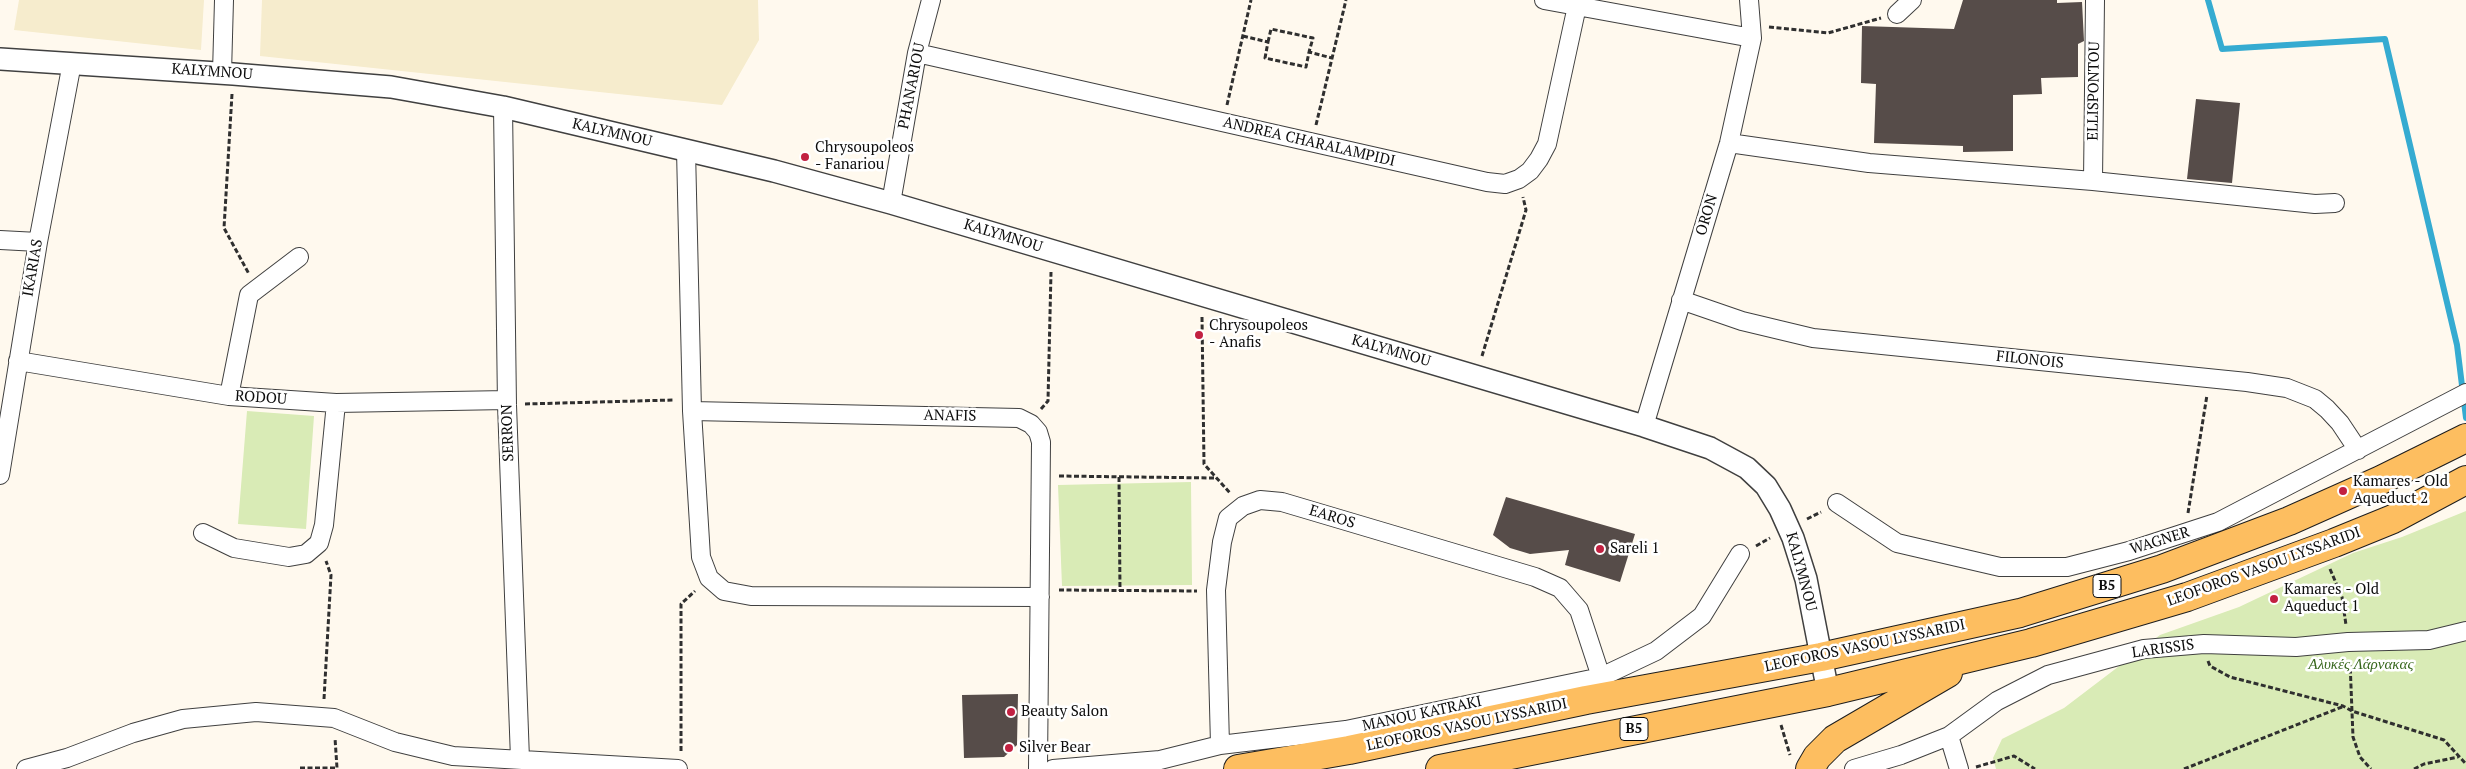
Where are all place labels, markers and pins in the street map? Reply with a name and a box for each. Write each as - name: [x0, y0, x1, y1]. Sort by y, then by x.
- place label: Chrysoupoleos - Fanariou: [815, 139, 914, 174]
- marker: Chrysoupoleos - Fanariou: [799, 151, 811, 163]
- place label: Chrysoupoleos - Anafis: [1209, 317, 1308, 352]
- marker: Chrysoupoleos - Anafis: [1193, 329, 1205, 341]
- place label: Kamares - Old Aqueduct 2: [2353, 473, 2448, 508]
- marker: Kamares - Old Aqueduct 2: [2337, 485, 2349, 497]
- place label: Sareli 1: [1610, 540, 1660, 558]
- marker: Sareli 1: [1594, 543, 1606, 555]
- place label: Kamares - Old Aqueduct 1: [2284, 581, 2379, 616]
- marker: Kamares - Old Aqueduct 1: [2268, 593, 2280, 605]
- place label: Beauty Salon: [1021, 703, 1108, 721]
- marker: Beauty Salon: [1005, 706, 1017, 718]
- place label: Silver Bear: [1019, 739, 1090, 757]
- marker: Silver Bear: [1003, 742, 1015, 754]

